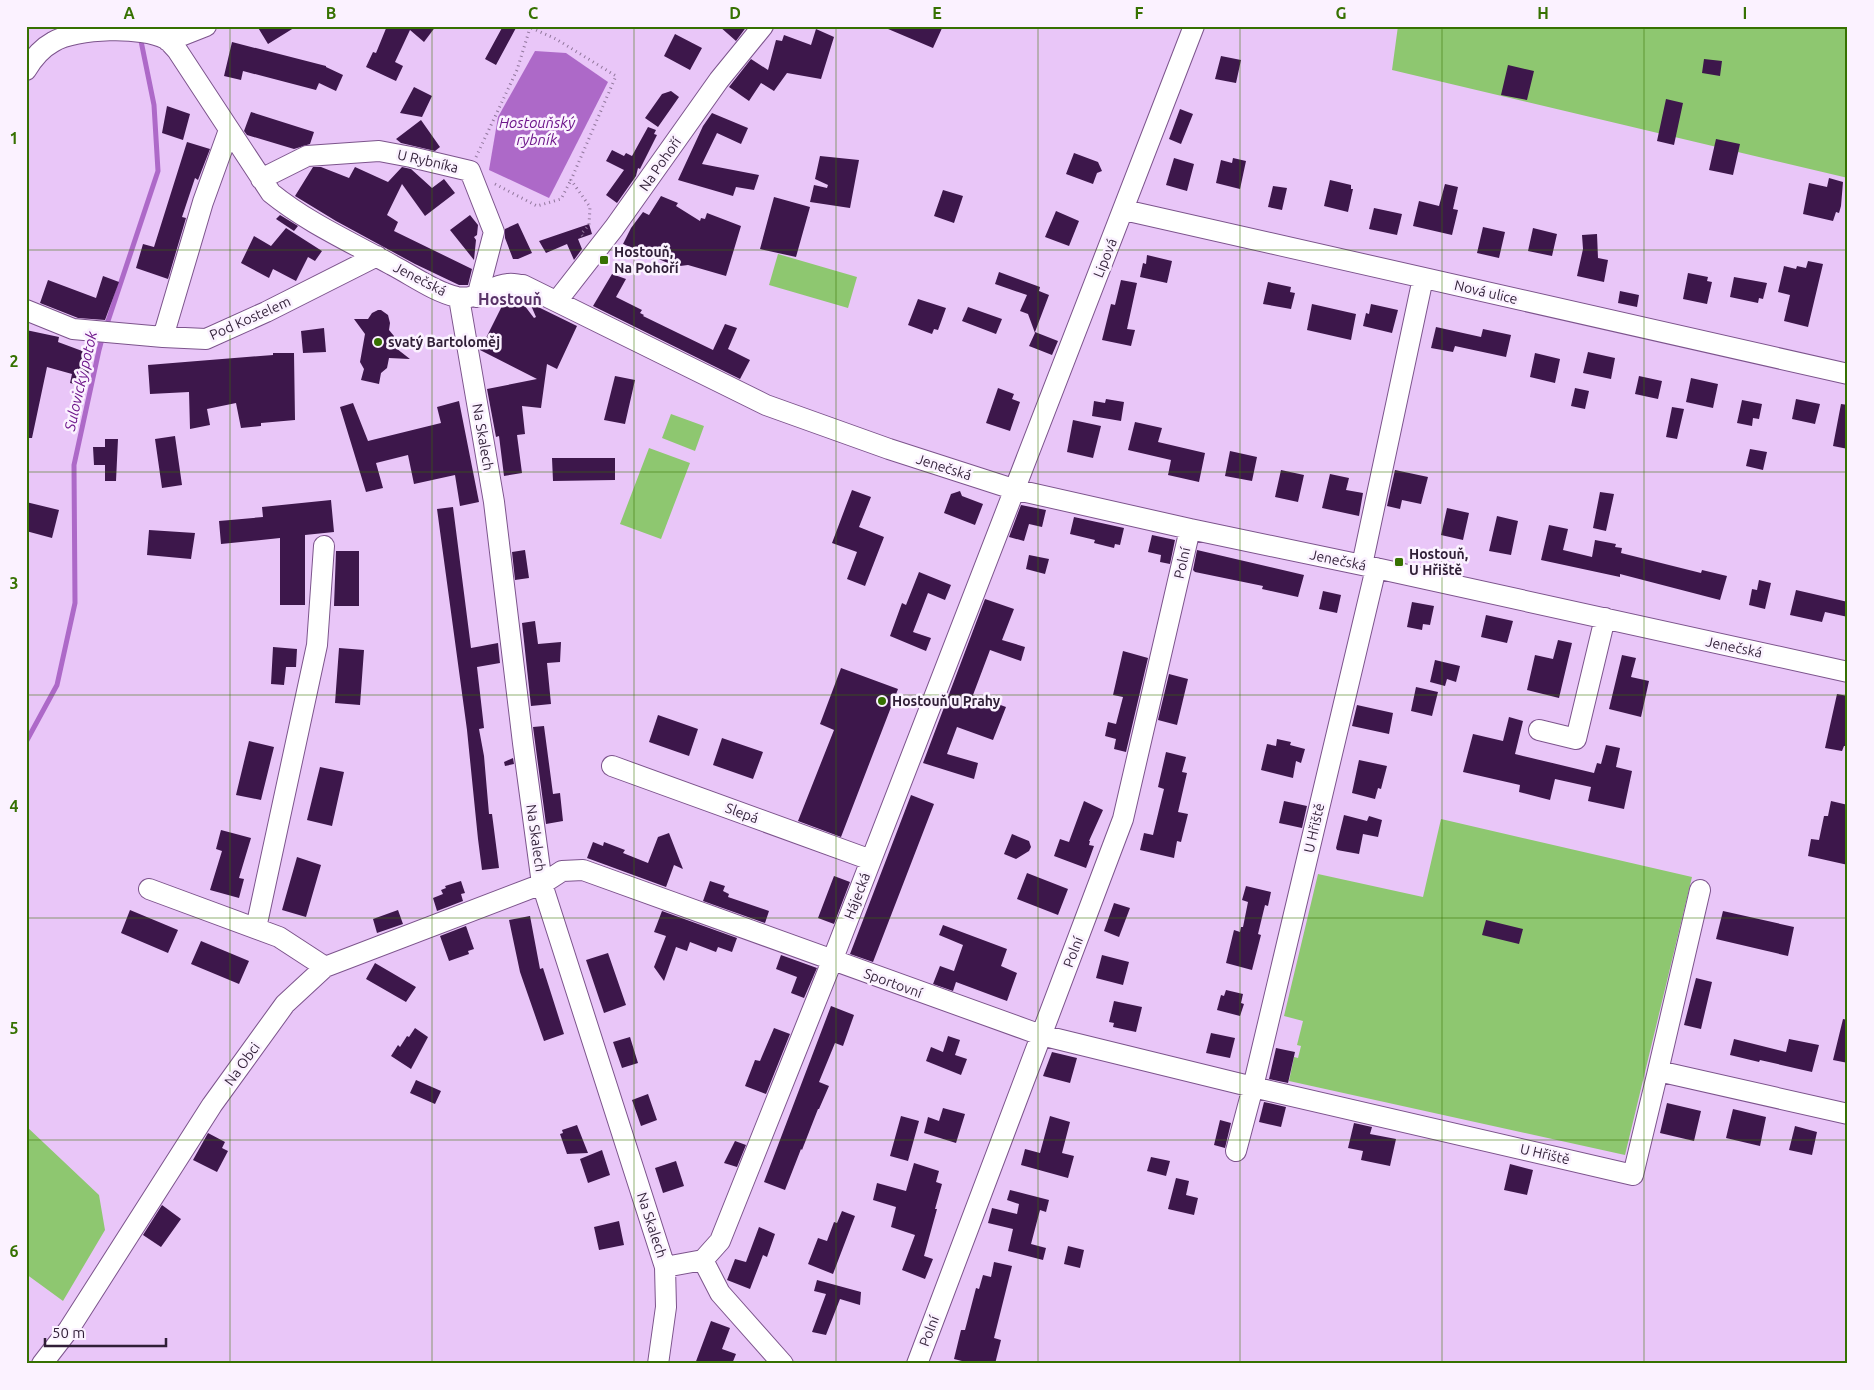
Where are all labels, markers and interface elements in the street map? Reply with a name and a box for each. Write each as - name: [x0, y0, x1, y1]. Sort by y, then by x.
- text: A: [123, 4, 135, 22]
- text: B: [326, 4, 336, 22]
- text: C: [528, 4, 538, 22]
- text: D: [729, 4, 741, 22]
- text: E: [932, 4, 942, 22]
- text: F: [1135, 4, 1144, 22]
- text: G: [1335, 4, 1347, 22]
- text: H: [1537, 4, 1549, 22]
- text: I: [1743, 4, 1747, 22]
- water label: Hostouňský rybník: [499, 114, 576, 148]
- text: 1: [9, 129, 19, 147]
- street label: Na Pohoří: [636, 134, 685, 194]
- street label: U Rybníka: [396, 146, 460, 176]
- street label: Lipová: [1090, 236, 1120, 280]
- place label: Hostouň, Na Pohoří: [614, 244, 679, 276]
- marker: Hostouň, Na Pohoří: [598, 254, 610, 266]
- street label: Jenečská: [391, 259, 449, 299]
- street label: Nová ulice: [1453, 277, 1519, 307]
- district label: Hostouň: [478, 290, 542, 308]
- street label: Pod Kostelem: [207, 293, 293, 343]
- water label: Sulovický potok: [61, 329, 100, 433]
- place label: svatý Bartoloměj: [388, 334, 500, 350]
- marker: svatý Bartoloměj: [372, 336, 384, 348]
- text: 2: [9, 352, 19, 370]
- street label: Na Skalech: [469, 402, 497, 472]
- street label: Jenečská: [914, 451, 974, 483]
- street label: Polní: [1171, 545, 1193, 580]
- street label: Jenečská: [1308, 546, 1368, 574]
- place label: Hostouň, U Hřiště: [1409, 546, 1468, 578]
- marker: Hostouň, U Hřiště: [1393, 556, 1405, 568]
- text: 3: [9, 574, 19, 592]
- street label: Jenečská: [1704, 633, 1764, 661]
- place label: Hostouň u Prahy: [892, 693, 1001, 709]
- marker: Hostouň u Prahy: [876, 695, 888, 707]
- text: 4: [9, 797, 19, 815]
- street label: Slepá: [723, 800, 761, 826]
- street label: U Hřiště: [1301, 802, 1327, 854]
- street label: Na Skalech: [523, 803, 549, 873]
- street label: Hájecká: [841, 870, 873, 922]
- street label: Polní: [1060, 934, 1086, 970]
- street label: Sportovní: [862, 965, 925, 1001]
- text: 5: [9, 1019, 19, 1037]
- street label: Na Obci: [221, 1039, 263, 1089]
- street label: U Hřiště: [1519, 1141, 1571, 1167]
- street label: Na Skalech: [634, 1190, 670, 1260]
- text: 6: [9, 1242, 19, 1260]
- street label: Polní: [916, 1313, 942, 1349]
- scale bar: [45, 1315, 166, 1347]
- text: 50 m: [52, 1324, 85, 1341]

